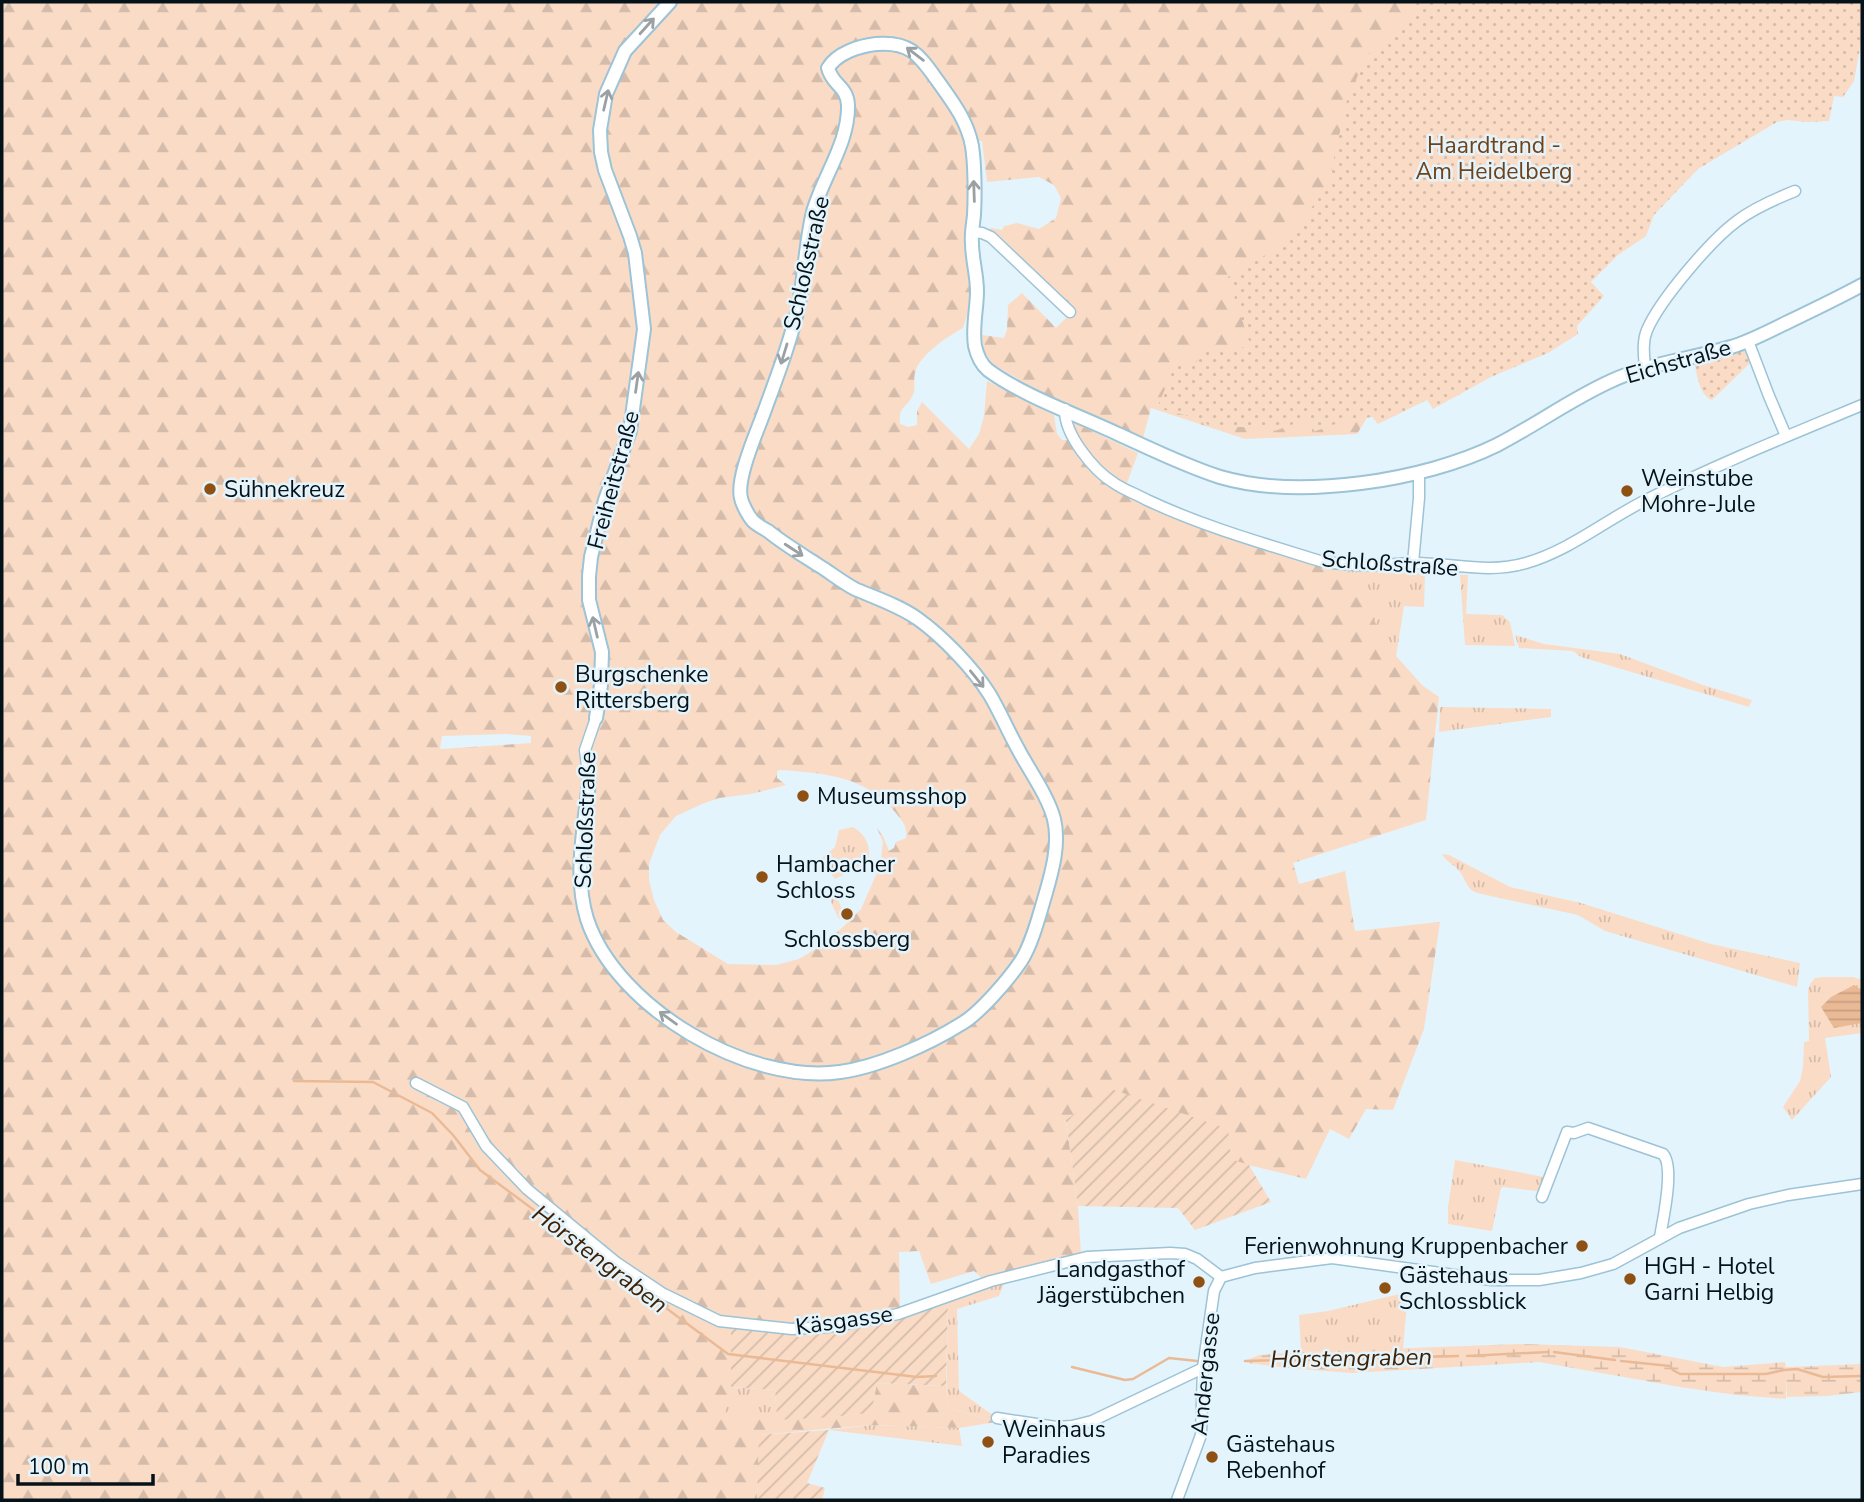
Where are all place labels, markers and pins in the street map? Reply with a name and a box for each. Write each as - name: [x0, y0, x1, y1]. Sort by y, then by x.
- place label: Weinstube Mohre-Jule: [1641, 463, 1756, 520]
- place label: Sühnekreuz: [224, 474, 345, 505]
- marker: Sühnekreuz: [202, 481, 218, 497]
- marker: Weinstube Mohre-Jule: [1619, 483, 1635, 499]
- place label: Burgschenke Rittersberg: [575, 659, 709, 716]
- marker: Burgschenke Rittersberg: [553, 679, 569, 695]
- place label: Museumsshop: [817, 781, 967, 812]
- marker: Museumsshop: [795, 788, 811, 804]
- place label: Hambacher Schloss: [776, 849, 896, 906]
- marker: Hambacher Schloss: [754, 869, 770, 885]
- marker: Schlossberg: [839, 906, 855, 922]
- place label: Schlossberg: [784, 924, 910, 955]
- place label: Ferienwohnung Kruppenbacher: [1244, 1231, 1569, 1262]
- marker: Ferienwohnung Kruppenbacher: [1574, 1238, 1590, 1254]
- place label: HGH - Hotel Garni Helbig: [1644, 1251, 1775, 1308]
- place label: Landgasthof Jägerstübchen: [1036, 1254, 1185, 1311]
- place label: Gästehaus Schlossblick: [1399, 1260, 1527, 1317]
- marker: HGH - Hotel Garni Helbig: [1622, 1271, 1638, 1287]
- marker: Landgasthof Jägerstübchen: [1191, 1274, 1207, 1290]
- marker: Gästehaus Schlossblick: [1377, 1280, 1393, 1296]
- place label: Weinhaus Paradies: [1002, 1414, 1106, 1471]
- place label: Gästehaus Rebenhof: [1226, 1429, 1335, 1486]
- marker: Weinhaus Paradies: [980, 1434, 996, 1450]
- marker: Gästehaus Rebenhof: [1204, 1449, 1220, 1465]

